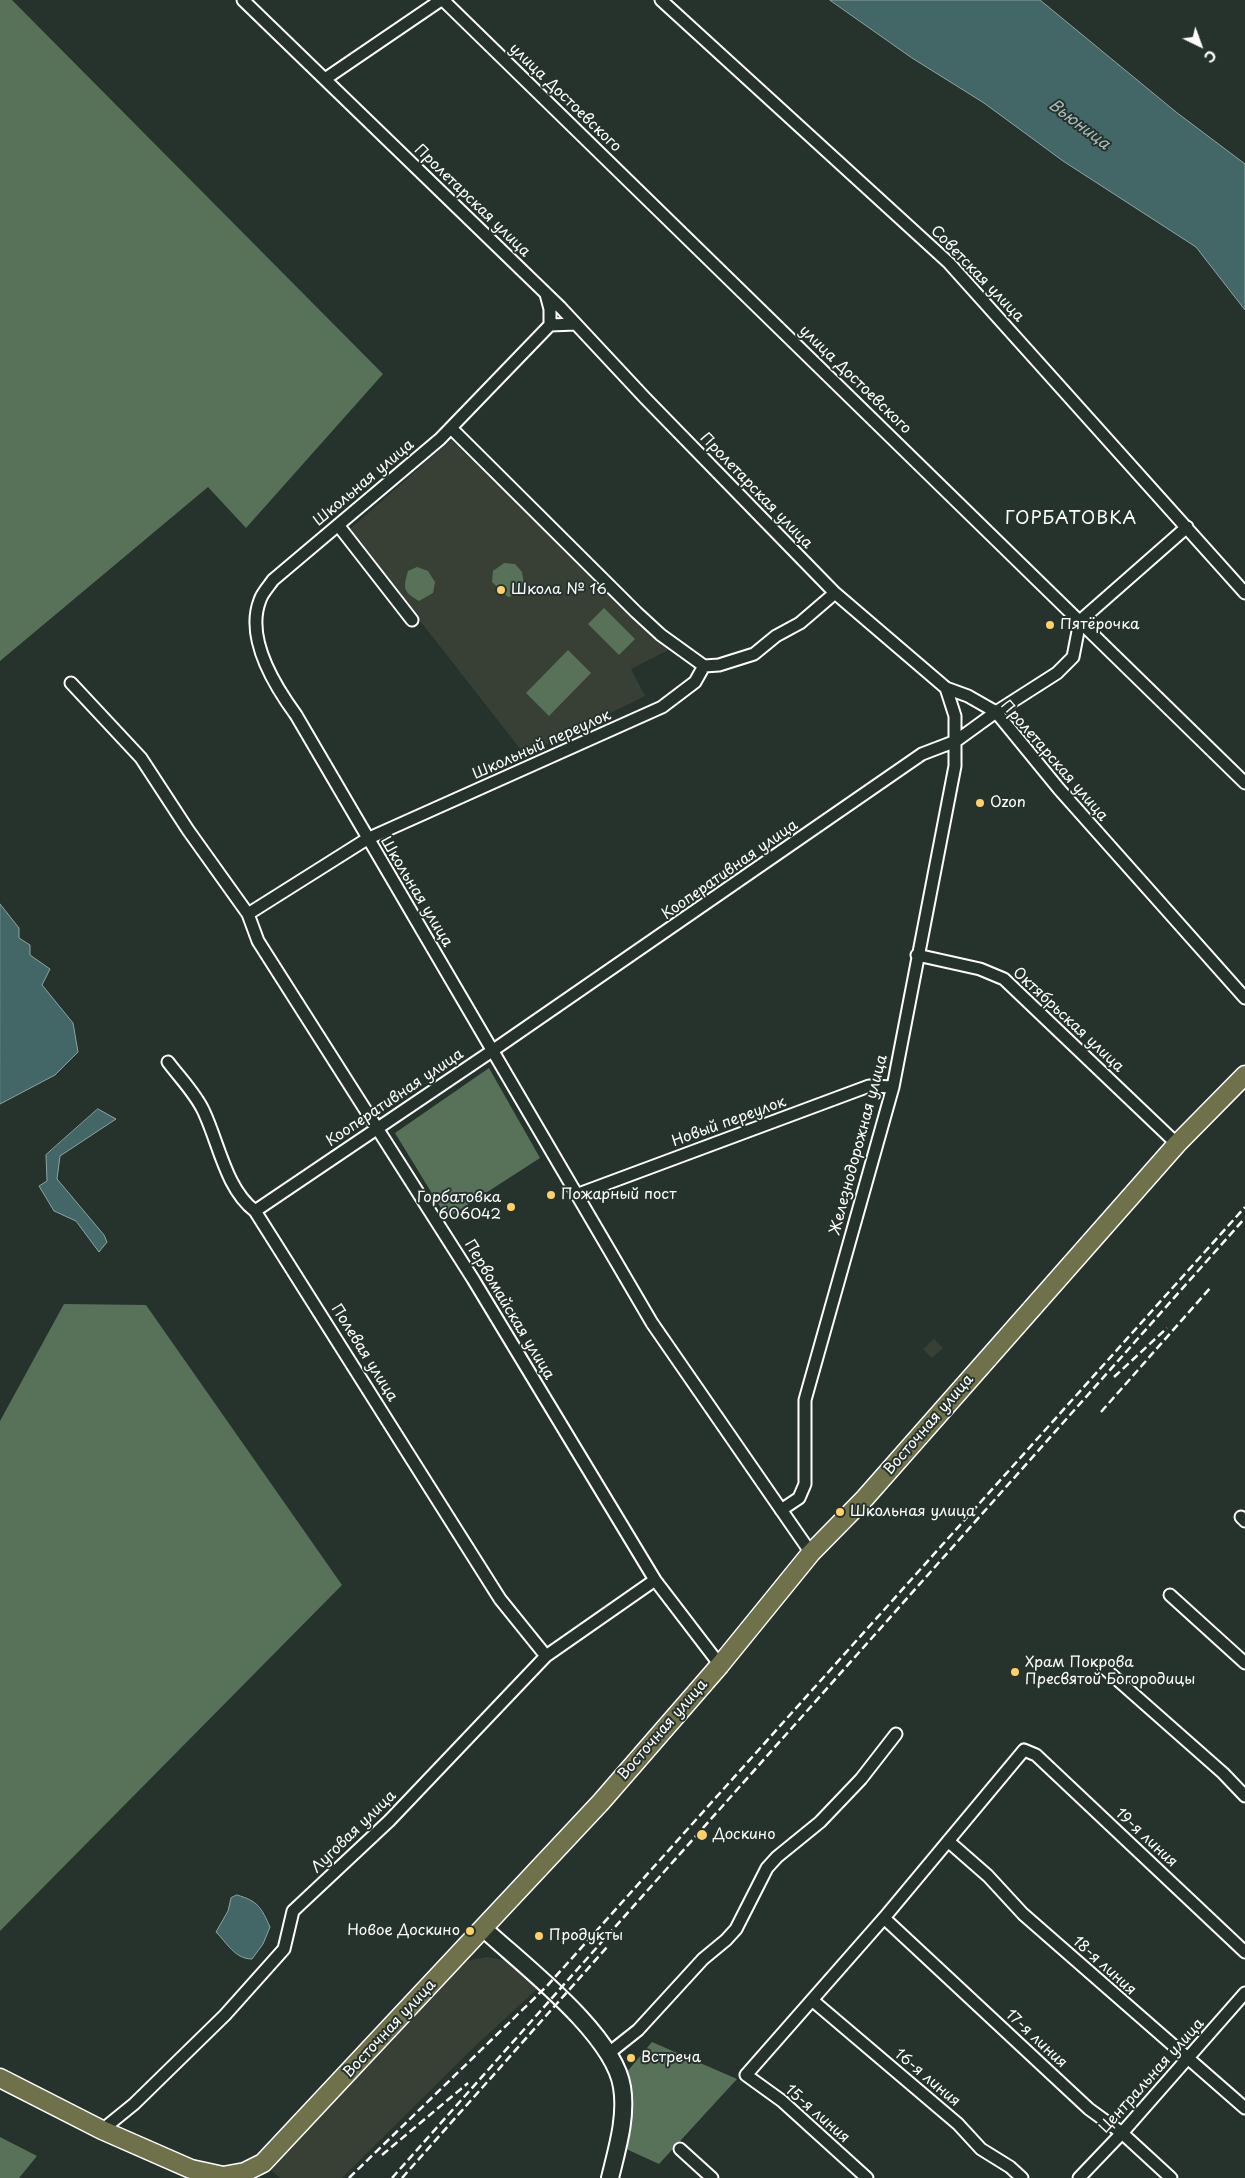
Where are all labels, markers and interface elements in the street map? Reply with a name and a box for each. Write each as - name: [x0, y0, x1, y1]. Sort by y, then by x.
- north arrow: [1175, 20, 1225, 70]
- street label: улица Достоевского: [505, 40, 625, 156]
- text: С: [1199, 45, 1221, 68]
- water label: Вьюница: [1045, 96, 1113, 154]
- street label: Пролетарская улица: [410, 141, 534, 261]
- street label: Советская улица: [927, 222, 1027, 326]
- street label: улица Достоевского: [795, 322, 915, 438]
- street label: Пролетарская улица: [696, 429, 816, 553]
- street label: Школьная улица: [310, 436, 418, 530]
- district label: ГОРБАТОВКА: [1004, 508, 1138, 530]
- place label: Школа № 16: [511, 581, 607, 599]
- marker: Школа № 16: [495, 584, 507, 596]
- place label: Пятёрочка: [1060, 616, 1139, 634]
- marker: Пятёрочка: [1044, 619, 1056, 631]
- street label: Пролетарская улица: [997, 697, 1111, 825]
- street label: Школьный переулок: [470, 706, 614, 784]
- place label: Ozon: [990, 794, 1026, 812]
- marker: Ozon: [974, 797, 986, 809]
- street label: Кооперативная улица: [659, 816, 801, 924]
- street label: Школьная улица: [376, 834, 456, 950]
- street label: Октябрьская улица: [1009, 964, 1127, 1076]
- street label: Кооперативная улица: [323, 1045, 467, 1151]
- street label: Железнодорожная улица: [826, 1053, 892, 1237]
- street label: Новый переулок: [669, 1093, 789, 1151]
- place label: Пожарный пост: [561, 1186, 676, 1204]
- place label: Горбатовка 606042: [417, 1189, 501, 1224]
- marker: Пожарный пост: [545, 1189, 557, 1201]
- marker: Горбатовка 606042: [505, 1201, 517, 1213]
- street label: Первомайская улица: [460, 1237, 558, 1383]
- street label: Полевая улица: [327, 1301, 401, 1405]
- street label: Восточная улица: [880, 1371, 978, 1479]
- place label: Школьная улица: [850, 1503, 975, 1521]
- marker: Школьная улица: [834, 1506, 846, 1518]
- place label: Храм Покрова Пресвятой Богородицы: [1025, 1654, 1195, 1689]
- marker: Храм Покрова Пресвятой Богородицы: [1009, 1666, 1021, 1678]
- street label: Восточная улица: [614, 1676, 712, 1784]
- street label: Луговая улица: [308, 1787, 400, 1877]
- street label: 19-я линия: [1111, 1805, 1181, 1871]
- place label: Доскино: [713, 1826, 775, 1844]
- marker: Доскино: [695, 1828, 709, 1842]
- place label: Новое Доскино: [347, 1922, 460, 1940]
- marker: Новое Доскино: [464, 1925, 476, 1937]
- place label: Продукты: [549, 1927, 623, 1945]
- marker: Продукты: [533, 1930, 545, 1942]
- street label: 18-я линия: [1068, 1933, 1140, 1999]
- street label: Восточная улица: [340, 1976, 440, 2082]
- street label: 17-я линия: [1001, 2006, 1071, 2072]
- street label: Центральная улица: [1096, 2015, 1208, 2137]
- street label: 16-я линия: [890, 2045, 964, 2111]
- place label: Встреча: [641, 2049, 701, 2067]
- marker: Встреча: [625, 2052, 637, 2064]
- street label: 15-я линия: [781, 2081, 853, 2147]

